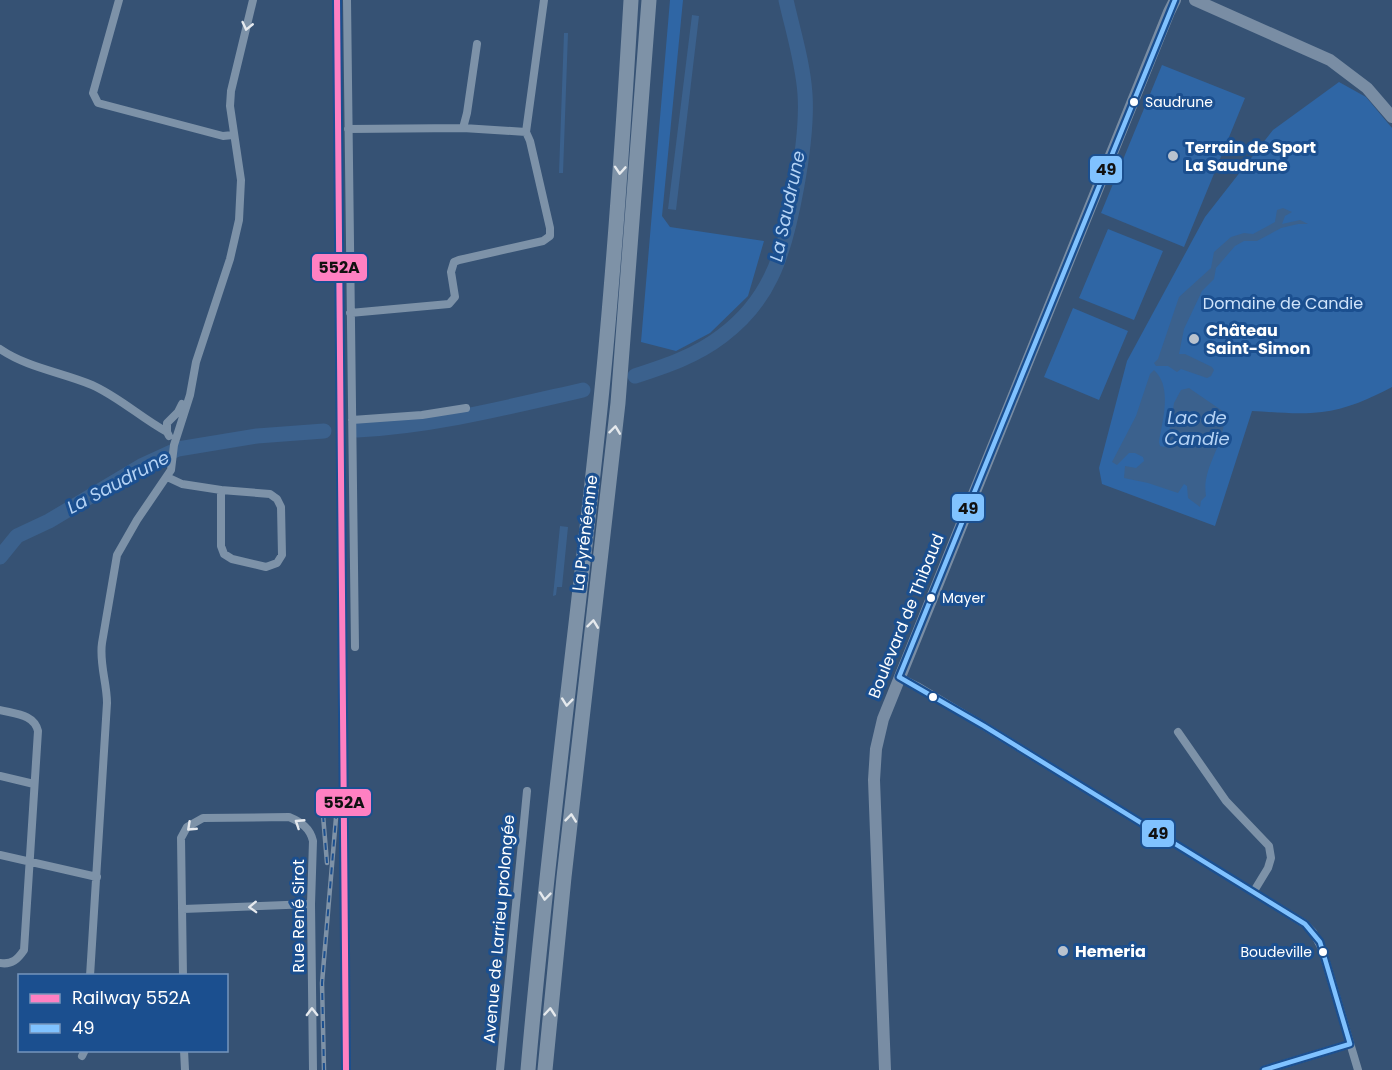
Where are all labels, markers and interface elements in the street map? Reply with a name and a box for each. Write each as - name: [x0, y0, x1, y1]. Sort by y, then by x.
- one-way arrow: [241, 21, 254, 31]
- place label: Saudrune: [1145, 92, 1213, 112]
- marker: Saudrune: [1128, 96, 1140, 108]
- place label: Terrain de Sport La Saudrune: [1185, 136, 1316, 177]
- water label: La Saudrune: [763, 148, 811, 264]
- marker: Terrain de Sport La Saudrune: [1166, 149, 1180, 163]
- line badge: 49: [1089, 155, 1123, 184]
- text: 49: [1096, 158, 1116, 181]
- one-way arrow: [614, 165, 627, 174]
- line badge: 552A: [311, 253, 368, 282]
- text: 552A: [318, 256, 360, 279]
- park label: Domaine de Candie: [1203, 292, 1363, 315]
- place label: Château Saint-Simon: [1206, 319, 1310, 360]
- marker: Château Saint-Simon: [1187, 332, 1201, 346]
- water label: Lac de Candie: [1164, 405, 1230, 451]
- one-way arrow: [608, 426, 621, 435]
- water label: La Saudrune: [62, 445, 174, 519]
- street label: La Pyrénéenne: [566, 474, 604, 592]
- line badge: 49: [951, 493, 985, 522]
- text: 49: [958, 497, 978, 520]
- street label: Boulevard de Thibaud: [862, 530, 950, 702]
- place label: Mayer: [942, 588, 985, 608]
- marker: Mayer: [925, 592, 937, 604]
- one-way arrow: [586, 619, 598, 629]
- unlabelled marker: [927, 691, 939, 703]
- one-way arrow: [561, 698, 573, 707]
- line badge: 552A: [315, 788, 372, 817]
- text: 552A: [323, 791, 365, 814]
- one-way arrow: [564, 813, 576, 822]
- street label: Avenue de Larrieu prolongée: [478, 814, 520, 1044]
- one-way arrow: [294, 819, 305, 830]
- line badge: 49: [1141, 819, 1175, 848]
- one-way arrow: [187, 820, 197, 831]
- text: 49: [1148, 822, 1168, 845]
- street label: Rue René Sirot: [287, 859, 310, 973]
- one-way arrow: [539, 892, 552, 901]
- one-way arrow: [248, 900, 257, 913]
- place label: Hemeria: [1075, 940, 1146, 963]
- place label: Boudeville: [1240, 942, 1312, 962]
- marker: Hemeria: [1056, 944, 1070, 958]
- marker: Boudeville: [1317, 946, 1329, 958]
- legend: [18, 974, 228, 1052]
- text: Railway 552A: [72, 985, 191, 1010]
- one-way arrow: [306, 1007, 319, 1016]
- one-way arrow: [543, 1007, 556, 1016]
- text: 49: [72, 1015, 95, 1040]

